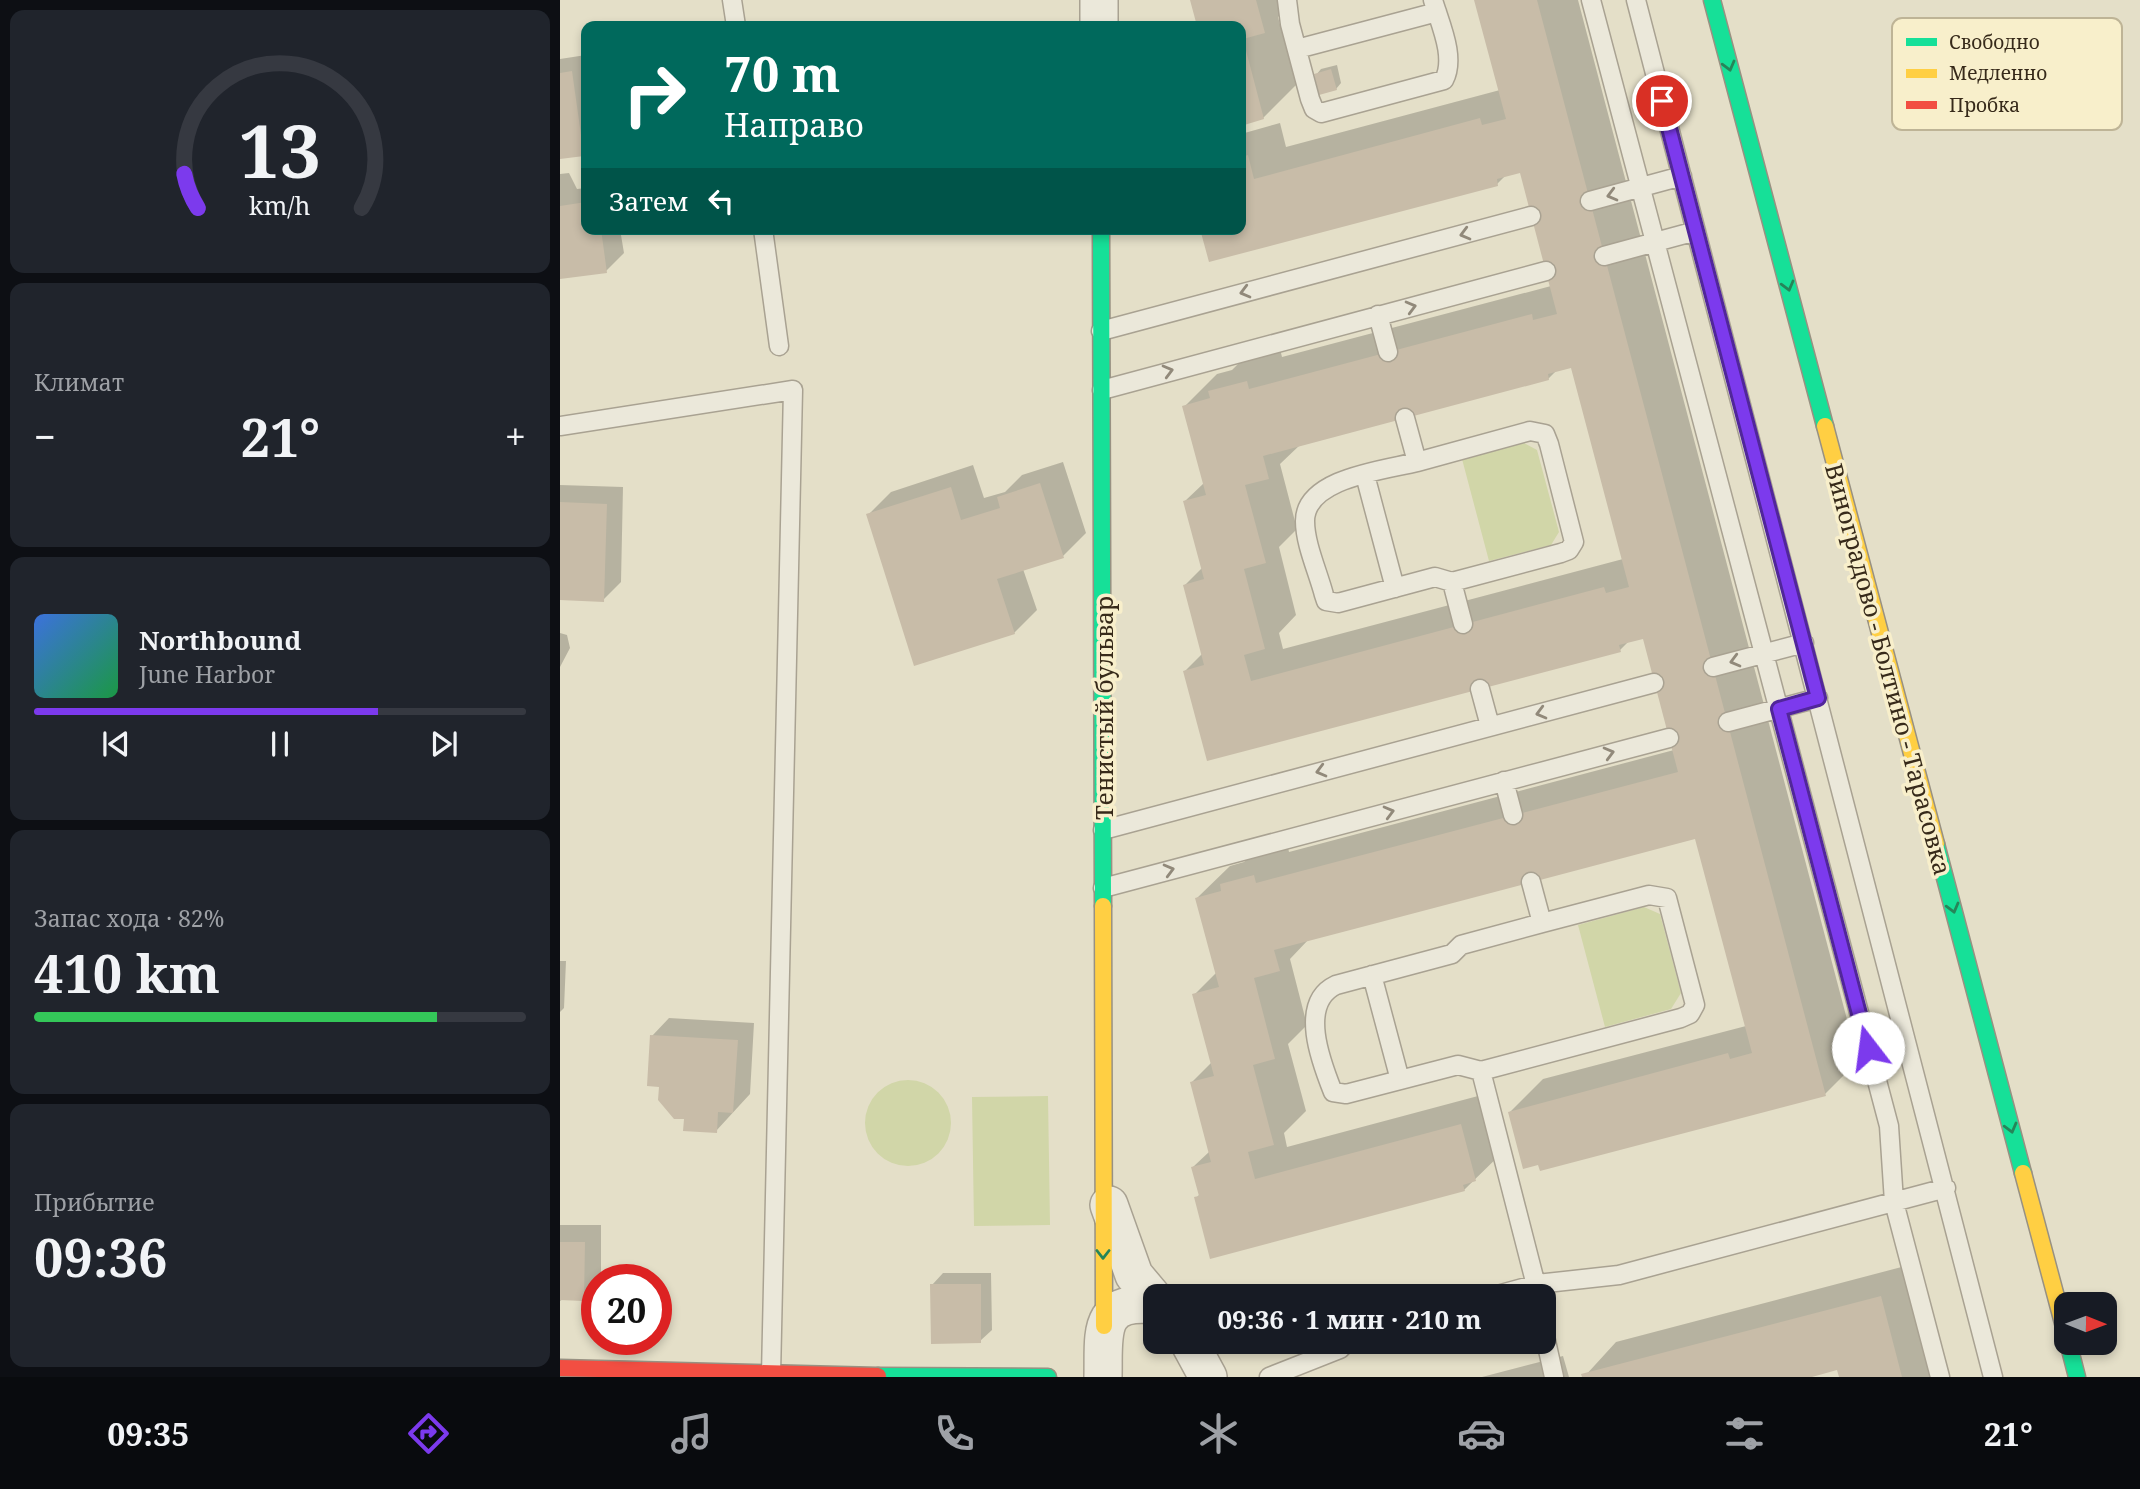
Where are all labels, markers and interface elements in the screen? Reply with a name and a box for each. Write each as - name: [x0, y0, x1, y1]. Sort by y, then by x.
- legend: [1892, 18, 2122, 130]
- text: Свободно: [1949, 29, 2040, 55]
- text: 70 m: [724, 40, 840, 106]
- icon: right: [609, 49, 700, 140]
- one-way arrow: [1721, 60, 1736, 72]
- text: Медленно: [1949, 60, 2047, 86]
- pin: [1632, 71, 1692, 131]
- icon: arrive: [1643, 82, 1681, 120]
- text: Пробка: [1949, 92, 2020, 118]
- text: 13: [239, 100, 321, 199]
- text: Направо: [724, 103, 864, 146]
- icon: left: [702, 182, 740, 220]
- text: Затем: [609, 183, 688, 219]
- one-way arrow: [1607, 187, 1619, 201]
- text: km/h: [249, 188, 311, 222]
- one-way arrow: [1459, 226, 1471, 240]
- one-way arrow: [1780, 280, 1794, 292]
- one-way arrow: [1239, 284, 1251, 298]
- one-way arrow: [1405, 301, 1417, 315]
- one-way arrow: [1162, 365, 1174, 379]
- text: Климат: [34, 366, 124, 398]
- text: 21°: [241, 401, 320, 472]
- text: −: [34, 410, 56, 462]
- text: +: [505, 410, 526, 462]
- street label: Виноградово - Болтино - Тарасовка: [1818, 460, 1960, 878]
- street label: Тенистый бульвар: [1087, 596, 1120, 820]
- text: Northbound: [139, 622, 301, 658]
- one-way arrow: [1729, 653, 1741, 668]
- text: June Harbor: [139, 658, 275, 690]
- one-way arrow: [1535, 705, 1547, 719]
- icon: previous: [97, 725, 135, 763]
- icon: pause: [261, 725, 299, 763]
- icon: next: [425, 725, 463, 763]
- one-way arrow: [1603, 747, 1615, 762]
- one-way arrow: [1315, 763, 1327, 777]
- one-way arrow: [1383, 805, 1395, 820]
- one-way arrow: [1163, 864, 1175, 878]
- text: Запас хода · 82%: [34, 902, 224, 934]
- one-way arrow: [1945, 902, 1959, 914]
- text: 410 km: [34, 937, 220, 1008]
- position arrow: [1831, 1011, 1905, 1085]
- one-way arrow: [2003, 1122, 2017, 1134]
- text: Прибытие: [34, 1186, 155, 1218]
- text: 09:36: [34, 1221, 167, 1292]
- one-way arrow: [1095, 1249, 1111, 1260]
- speed limit sign: 20: [581, 1264, 672, 1355]
- north arrow: [2054, 1292, 2118, 1354]
- map controls: [2054, 1292, 2117, 1355]
- text: 09:36 · 1 мин · 210 m: [1217, 1301, 1482, 1337]
- icon: directions: [404, 1409, 453, 1458]
- icon: music: [667, 1409, 716, 1458]
- icon: phone: [930, 1409, 979, 1458]
- icon: climate: [1194, 1409, 1243, 1458]
- icon: car: [1457, 1409, 1506, 1458]
- icon: filters: [1720, 1409, 1769, 1458]
- text: 09:35: [107, 1412, 189, 1455]
- text: 21°: [1984, 1412, 2033, 1455]

